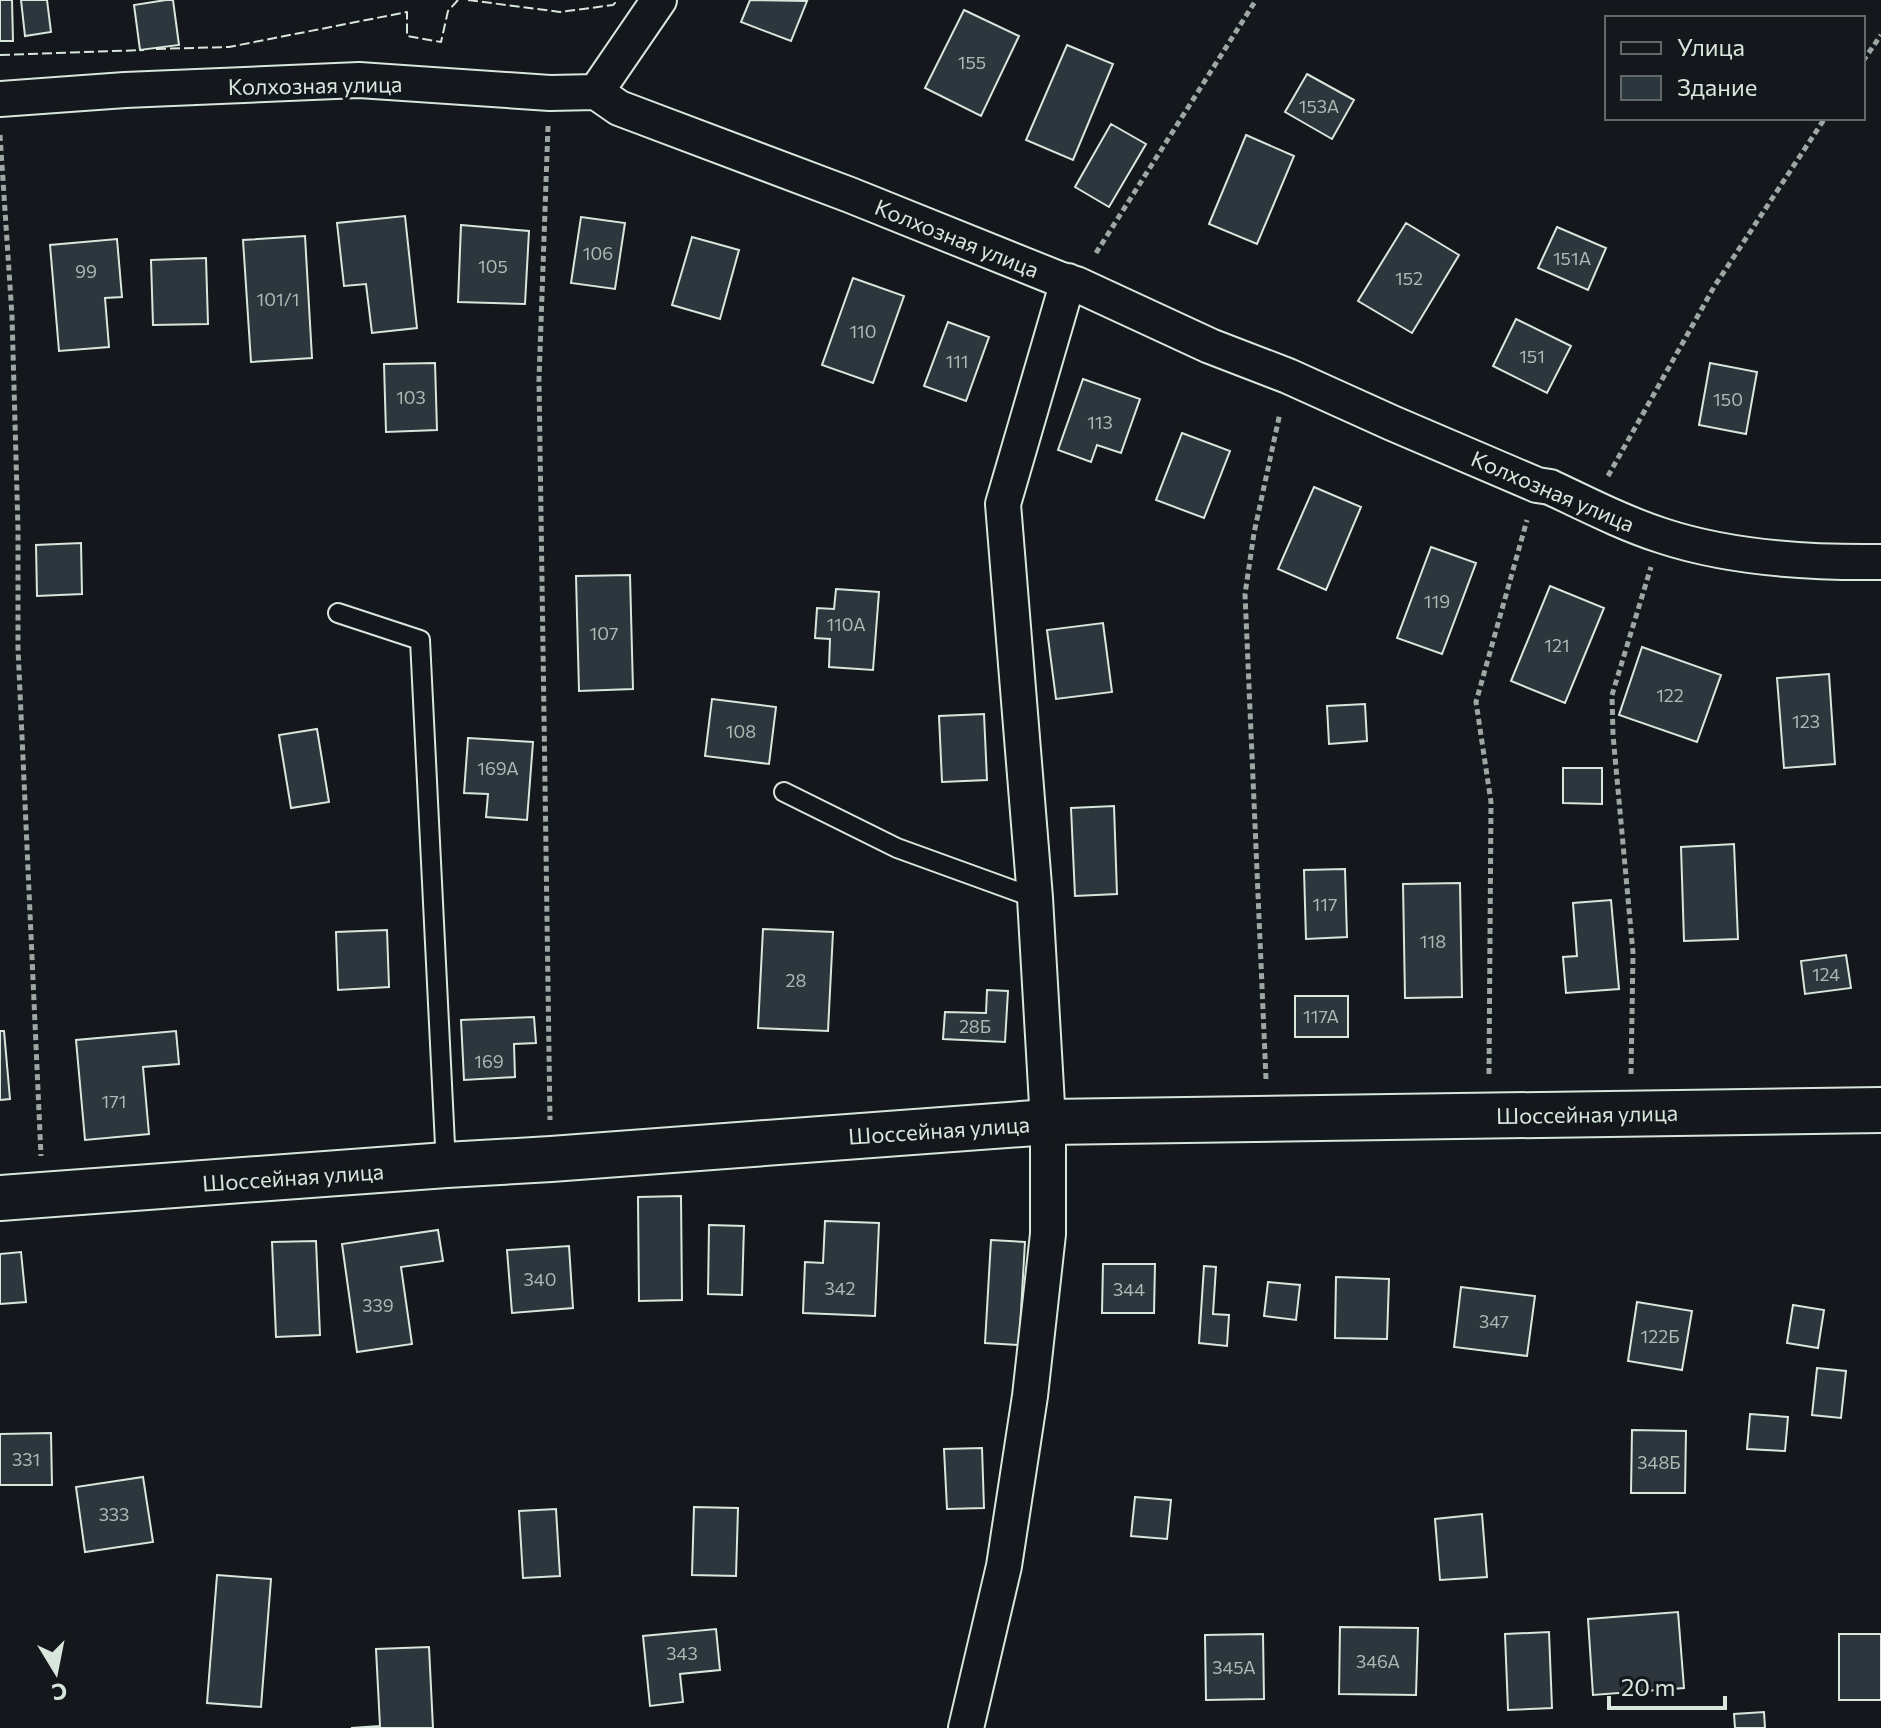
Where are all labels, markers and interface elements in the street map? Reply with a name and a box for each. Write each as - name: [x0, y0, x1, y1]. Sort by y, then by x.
- legend: [1605, 16, 1865, 120]
- text: Улица: [1677, 32, 1745, 61]
- house number: 155: [958, 51, 986, 73]
- street label: Колхозная улица: [228, 70, 402, 100]
- text: Здание: [1677, 72, 1757, 101]
- house number: 153А: [1299, 95, 1339, 117]
- street label: Колхозная улица: [871, 193, 1043, 283]
- house number: 106: [583, 242, 613, 264]
- house number: 151А: [1553, 247, 1591, 269]
- house number: 105: [478, 255, 508, 277]
- house number: 99: [75, 260, 97, 282]
- house number: 152: [1395, 267, 1423, 289]
- house number: 101/1: [257, 288, 299, 310]
- house number: 110: [849, 320, 877, 342]
- house number: 151: [1519, 345, 1545, 367]
- house number: 111: [945, 350, 969, 372]
- house number: 103: [396, 386, 426, 408]
- house number: 150: [1713, 388, 1743, 410]
- house number: 113: [1087, 411, 1113, 433]
- street label: Колхозная улица: [1467, 444, 1639, 538]
- house number: 119: [1424, 590, 1450, 612]
- house number: 110А: [826, 613, 866, 635]
- house number: 107: [590, 622, 618, 644]
- house number: 121: [1544, 634, 1570, 656]
- house number: 122: [1656, 684, 1684, 706]
- house number: 123: [1792, 710, 1820, 732]
- house number: 108: [726, 720, 756, 742]
- house number: 169А: [477, 757, 519, 779]
- house number: 117: [1313, 893, 1337, 915]
- house number: 118: [1420, 930, 1446, 952]
- house number: 124: [1812, 963, 1840, 985]
- house number: 28: [786, 969, 807, 991]
- house number: 117А: [1303, 1005, 1339, 1027]
- house number: 28Б: [959, 1015, 991, 1037]
- house number: 169: [474, 1050, 504, 1072]
- house number: 171: [102, 1090, 126, 1112]
- street label: Шоссейная улица: [1496, 1099, 1678, 1129]
- street label: Шоссейная улица: [847, 1110, 1031, 1150]
- street label: Шоссейная улица: [201, 1157, 385, 1197]
- house number: 340: [524, 1268, 556, 1290]
- house number: 342: [825, 1277, 855, 1299]
- house number: 344: [1113, 1278, 1145, 1300]
- house number: 339: [362, 1294, 394, 1316]
- house number: 347: [1479, 1310, 1509, 1332]
- house number: 122Б: [1641, 1325, 1679, 1347]
- house number: 331: [12, 1448, 40, 1470]
- house number: 348Б: [1637, 1451, 1681, 1473]
- house number: 333: [99, 1503, 129, 1525]
- north arrow: [16, 1632, 96, 1712]
- house number: 343: [666, 1642, 698, 1664]
- house number: 346А: [1356, 1650, 1400, 1672]
- house number: 345А: [1212, 1656, 1256, 1678]
- scale bar: [1609, 1660, 1725, 1710]
- text: 20 m: [1621, 1672, 1675, 1701]
- text: С: [50, 1678, 69, 1707]

